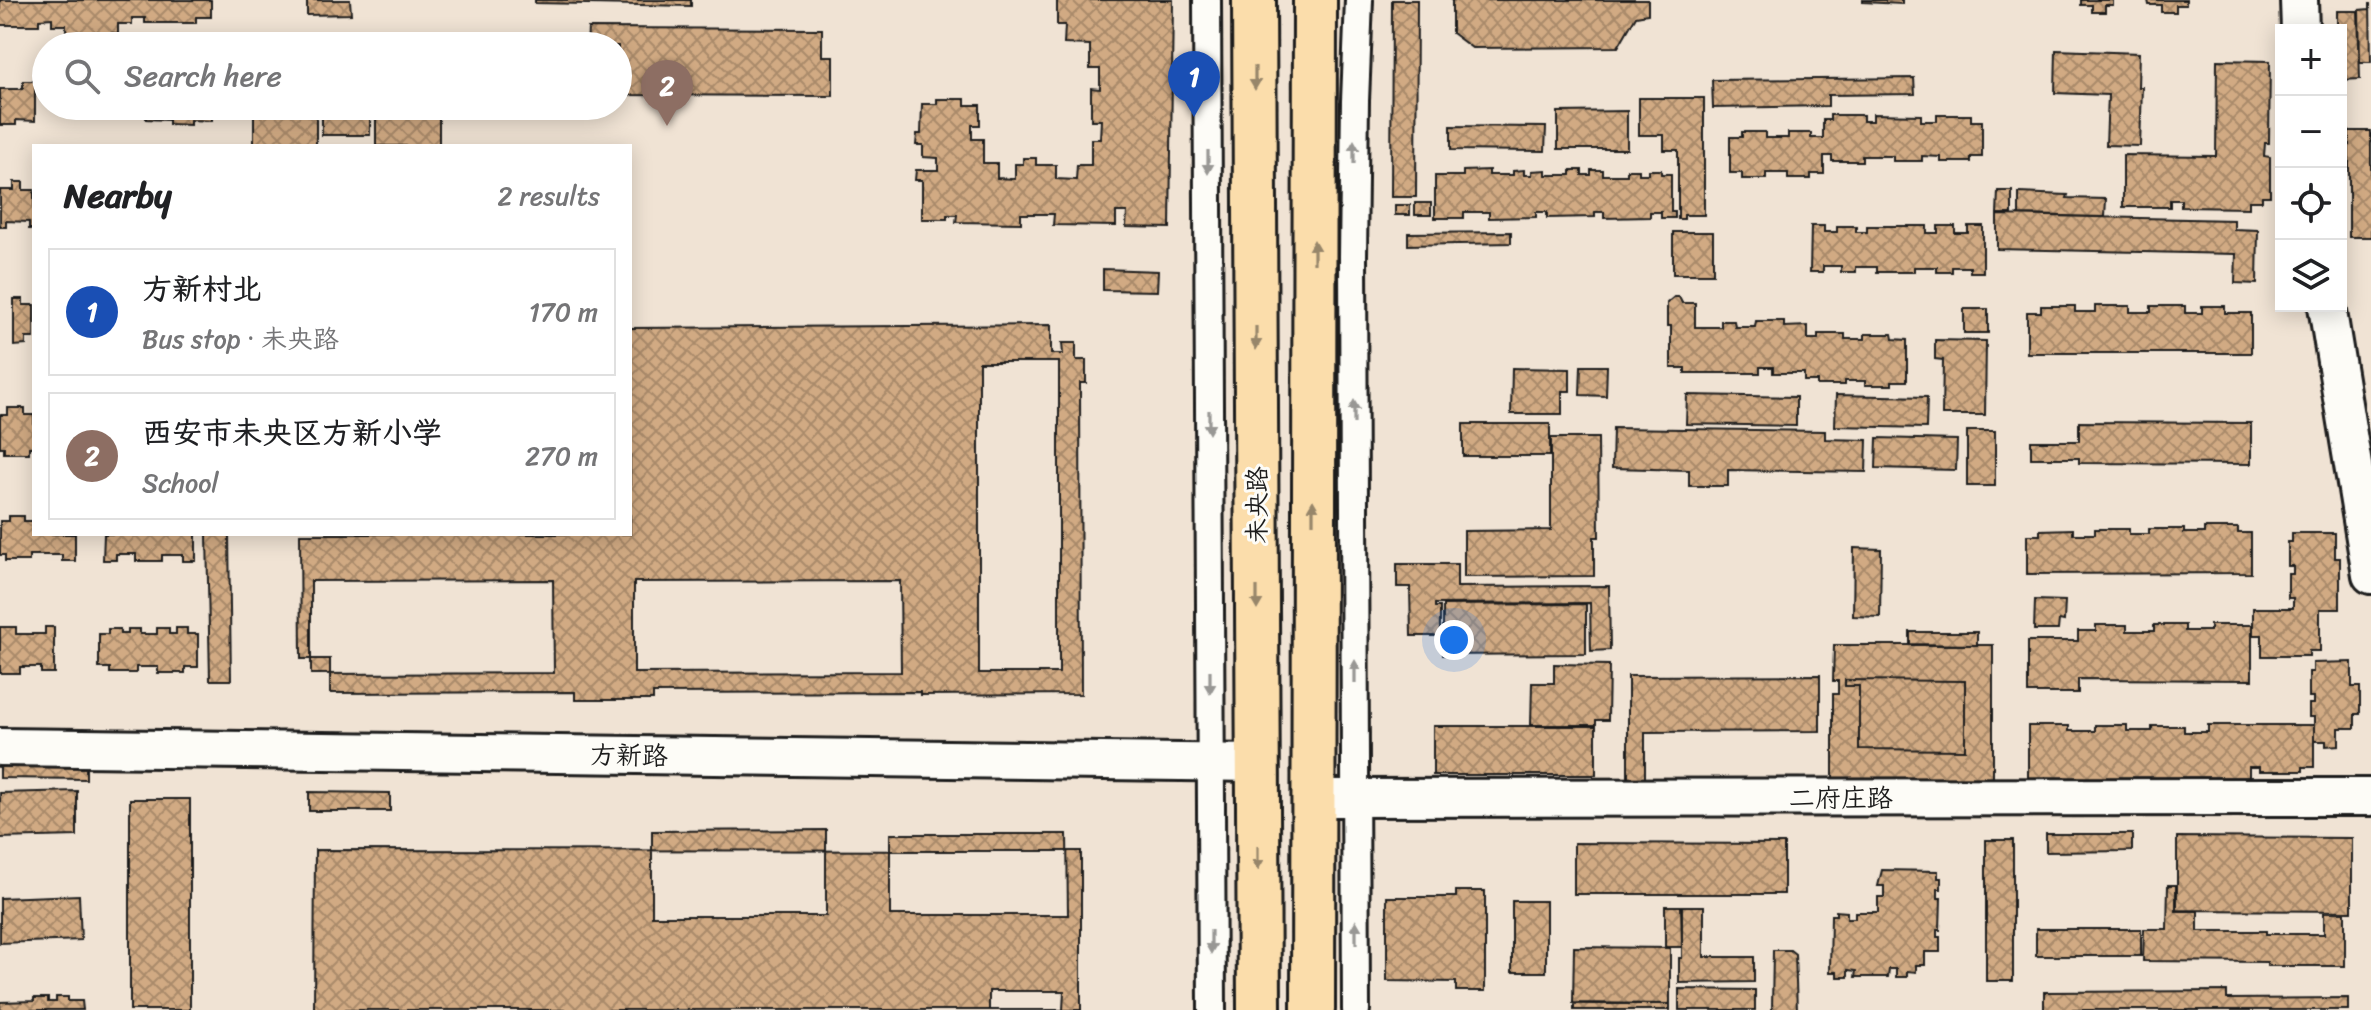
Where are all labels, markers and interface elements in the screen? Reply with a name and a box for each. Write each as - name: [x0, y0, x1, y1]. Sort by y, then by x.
- map controls: [2275, 24, 2347, 312]
- button: +: [2275, 24, 2347, 96]
- search box: [32, 32, 632, 120]
- text: Search here: [124, 49, 282, 103]
- pin: 1: [1168, 51, 1220, 117]
- icon: search: [60, 54, 104, 98]
- pin: 2: [641, 60, 693, 126]
- one-way arrow: [1249, 66, 1261, 91]
- button: −: [2275, 96, 2347, 168]
- one-way arrow: [1348, 139, 1360, 164]
- one-way arrow: [1202, 150, 1214, 175]
- text: Nearby: [64, 166, 172, 226]
- button: locate: [2275, 168, 2347, 240]
- text: 2 results: [498, 173, 600, 219]
- one-way arrow: [1308, 239, 1320, 264]
- button: layers: [2275, 240, 2347, 312]
- text: 方新村北: [142, 262, 262, 316]
- text: 1: [86, 289, 98, 335]
- text: 170 m: [529, 289, 598, 335]
- text: Bus stop · 未央路: [142, 316, 339, 362]
- one-way arrow: [1250, 326, 1262, 351]
- one-way arrow: [1348, 399, 1360, 424]
- text: 西安市未央区方新小学: [142, 406, 442, 460]
- one-way arrow: [1203, 410, 1215, 435]
- text: 2: [84, 433, 100, 479]
- text: 270 m: [525, 433, 598, 479]
- text: School: [142, 460, 219, 506]
- street label: 未央路: [1234, 466, 1280, 544]
- one-way arrow: [1307, 499, 1319, 524]
- one-way arrow: [1251, 586, 1263, 611]
- your location: [1434, 620, 1474, 660]
- one-way arrow: [1349, 659, 1361, 684]
- one-way arrow: [1204, 670, 1216, 695]
- street label: 方新路: [590, 731, 668, 779]
- street label: 二府庄路: [1789, 775, 1893, 821]
- one-way arrow: [1252, 846, 1264, 871]
- one-way arrow: [1350, 919, 1362, 944]
- one-way arrow: [1205, 930, 1218, 955]

